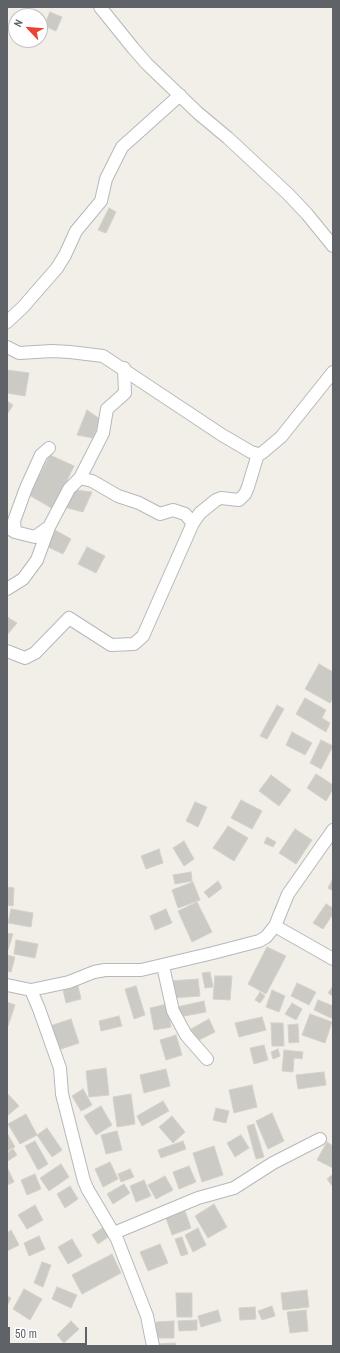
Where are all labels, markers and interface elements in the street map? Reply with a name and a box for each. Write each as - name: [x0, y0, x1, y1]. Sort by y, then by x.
- north arrow: [8, 8, 48, 48]
- text: N: [10, 17, 26, 29]
- scale bar: [10, 1319, 89, 1345]
- text: 50 m: [15, 1326, 37, 1342]

